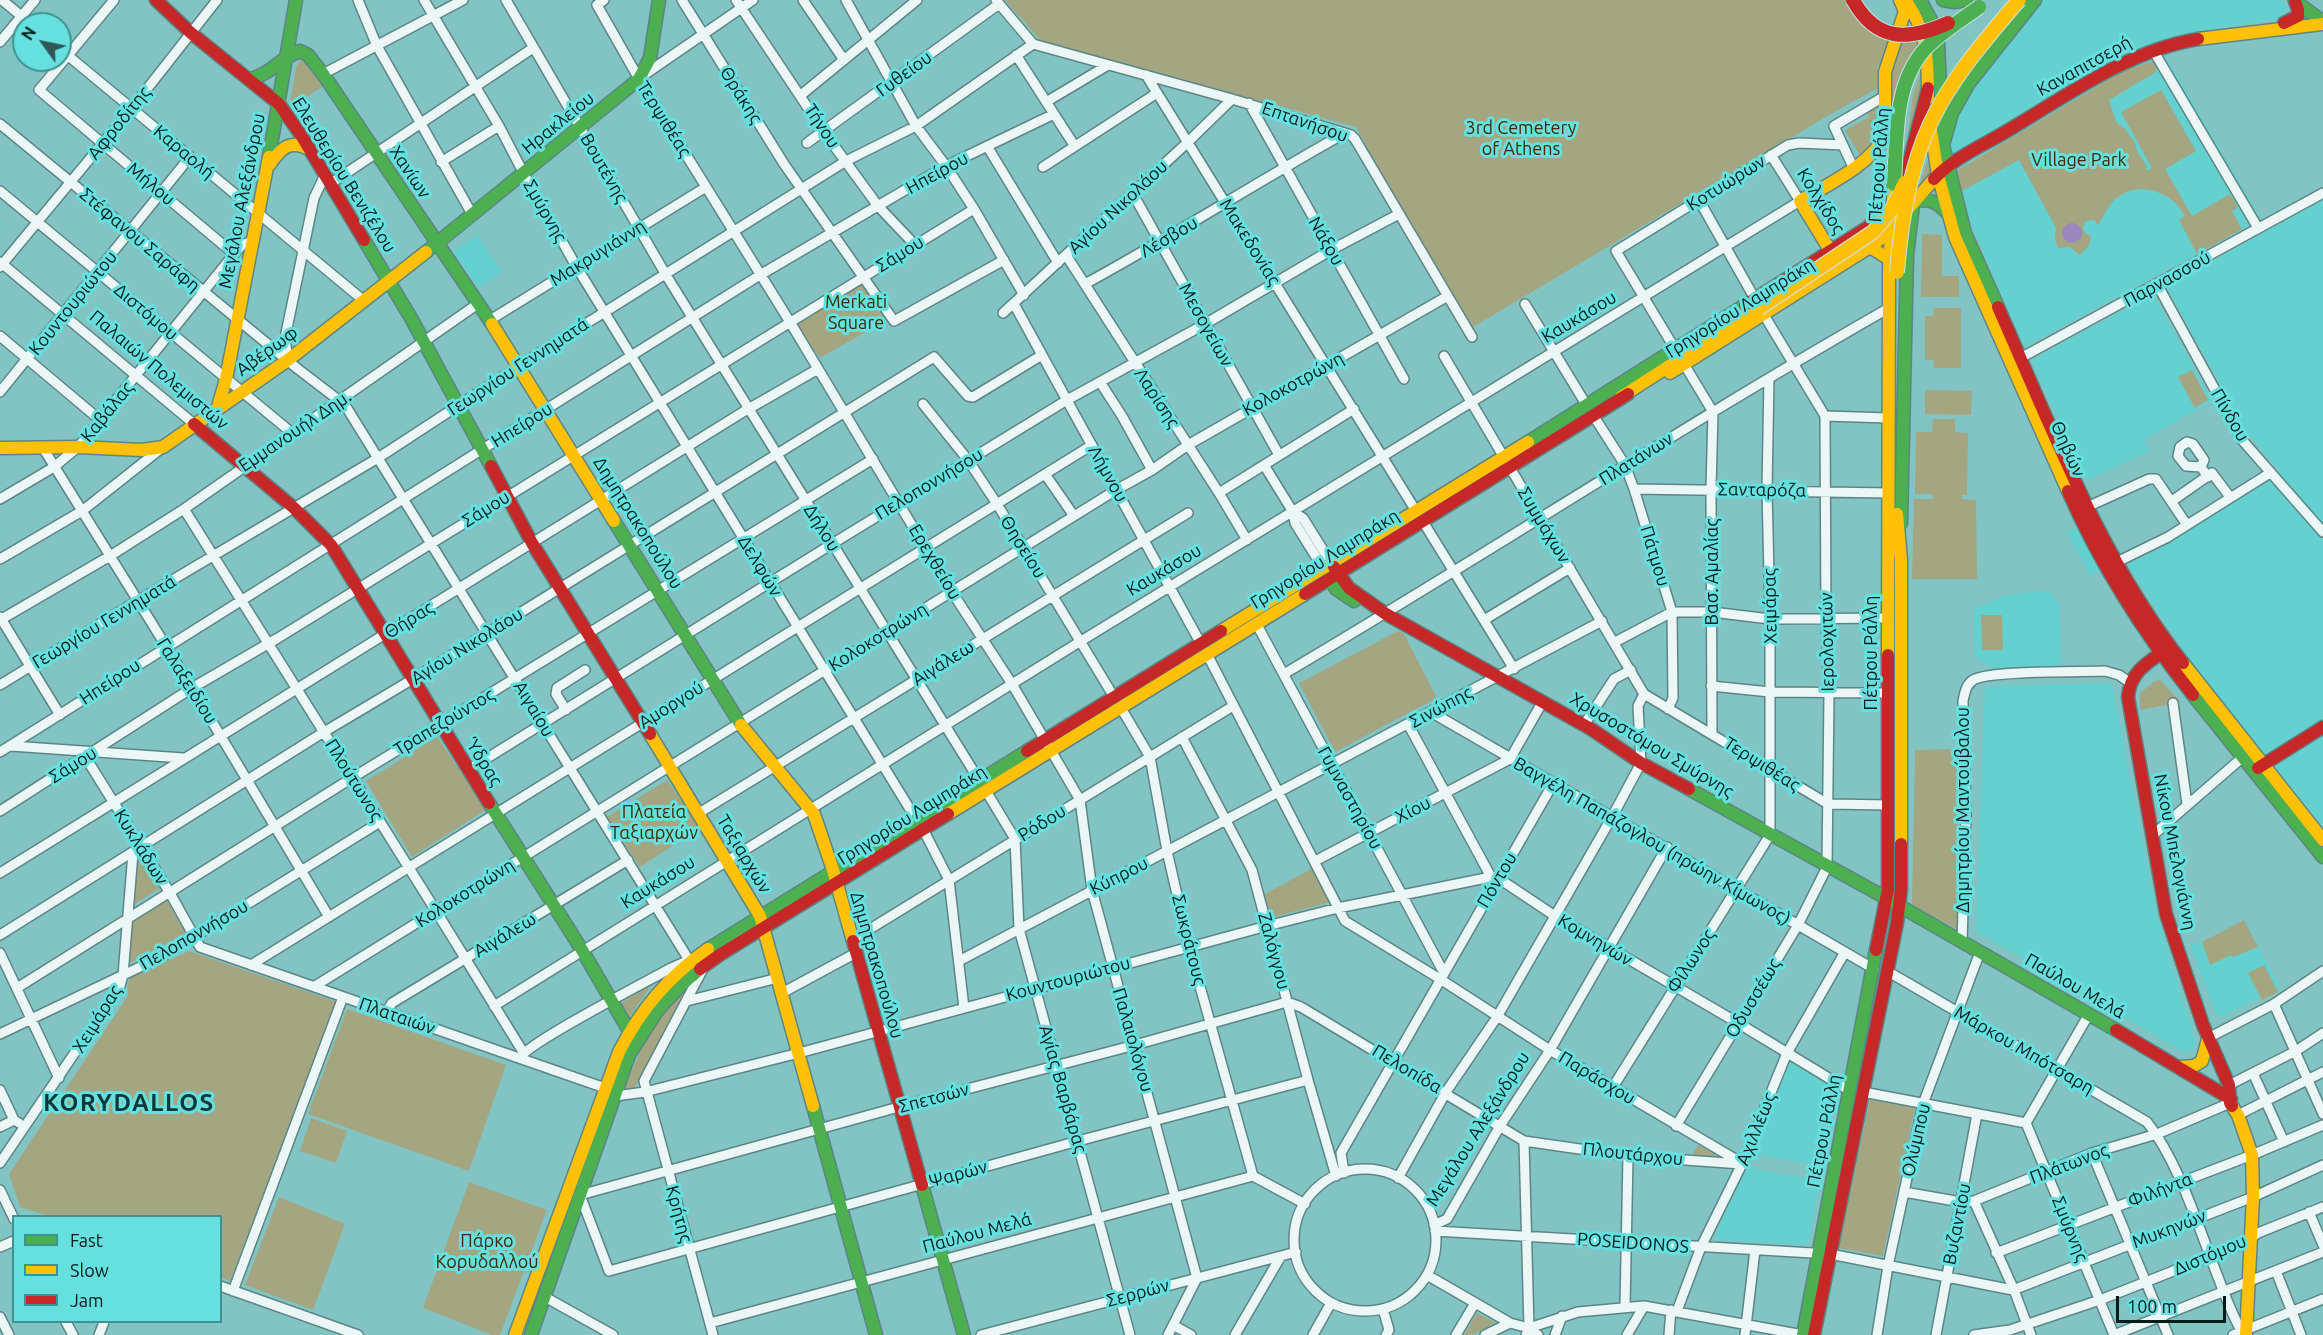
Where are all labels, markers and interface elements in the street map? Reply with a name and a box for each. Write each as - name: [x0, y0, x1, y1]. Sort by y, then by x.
- north arrow: [12, 12, 72, 72]
- text: N: [18, 23, 39, 43]
- street label: Καναπιτσερή: [2033, 31, 2135, 101]
- street label: Γυθείου: [872, 46, 936, 102]
- street label: Θράκης: [715, 63, 767, 127]
- street label: Τερψιθέας: [632, 77, 696, 161]
- street label: Αφροδίτης: [83, 82, 155, 164]
- street label: Ηρακλείου: [517, 87, 599, 159]
- street label: Ελευθερίου Βενιζέλου: [287, 93, 401, 257]
- street label: Επτανήσου: [1259, 97, 1351, 147]
- street label: Τήνου: [800, 100, 844, 152]
- street label: Πέτρου Ράλλη: [1864, 107, 1894, 223]
- street label: Μεγάλου Αλεξάνδρου: [214, 112, 270, 290]
- park label: 3rd Cemetery of Athens: [1466, 117, 1576, 160]
- street label: Καραολή: [149, 120, 219, 184]
- street label: Βουτένης: [576, 130, 632, 206]
- street label: Χανίων: [385, 142, 435, 202]
- street label: Ηπείρου: [902, 147, 972, 199]
- park label: Village Park: [2031, 149, 2127, 171]
- street label: Κοτυώρων: [1683, 150, 1769, 216]
- street label: Αγίου Νικολάου: [1064, 156, 1172, 258]
- street label: Μήλου: [123, 158, 179, 210]
- street label: Κολχίδος: [1792, 164, 1850, 238]
- street label: Σμύρνης: [519, 176, 571, 246]
- street label: Στέφανου Σαράφη: [75, 183, 205, 297]
- street label: Μακεδονίας: [1215, 195, 1285, 289]
- street label: Λέσβου: [1136, 212, 1202, 262]
- street label: Νάξου: [1303, 213, 1349, 269]
- street label: Μακρυγιάννη: [546, 215, 650, 291]
- street label: Σάμου: [872, 231, 928, 277]
- street label: Κουντουριώτου: [24, 246, 122, 360]
- street label: Παρνασσού: [2120, 246, 2214, 312]
- street label: Γρηγορίου Λαμπράκη: [1662, 253, 1818, 363]
- street label: Διστόμου: [110, 279, 182, 345]
- street label: Μεσογείων: [1174, 279, 1238, 371]
- street label: Καυκάσου: [1538, 286, 1620, 348]
- park label: Merkati Square: [825, 291, 887, 334]
- street label: Παλαιών Πολεμιστών: [85, 306, 233, 434]
- street label: Γεωργίου Γεννηματά: [443, 313, 593, 421]
- street label: Αβέρωφ: [232, 321, 302, 381]
- street label: Κολοκοτρώνη: [1239, 347, 1347, 421]
- street label: Λαρίσης: [1130, 364, 1184, 432]
- street label: Καβάλας: [76, 377, 138, 447]
- street label: Εμμανουήλ Δημ.: [235, 385, 355, 477]
- street label: Πίνδου: [2206, 385, 2254, 445]
- street label: Ηπείρου: [487, 398, 557, 452]
- street label: Θηβών: [2046, 418, 2090, 480]
- street label: Πλατάνων: [1595, 428, 1677, 490]
- street label: Λήμνου: [1084, 442, 1132, 506]
- street label: Πελοποννήσου: [871, 443, 987, 525]
- street label: Δημητρακοπούλου: [589, 453, 687, 593]
- street label: Σανταρόζα: [1718, 478, 1806, 502]
- street label: Συμμάχων: [1513, 483, 1575, 567]
- street label: Σάμου: [458, 486, 514, 532]
- street label: Δήλου: [799, 500, 845, 556]
- street label: Γρηγορίου Λαμπράκη: [1247, 504, 1403, 614]
- street label: Θησείου: [995, 512, 1051, 582]
- street label: Βασ. Αμαλίας: [1701, 518, 1723, 626]
- street label: Ερεχθείου: [904, 520, 966, 604]
- street label: Πάτμου: [1636, 523, 1674, 589]
- street label: Δελφών: [733, 532, 787, 600]
- street label: Καυκάσου: [1123, 539, 1205, 601]
- street label: Χειμάρας: [1759, 568, 1781, 644]
- street label: Γεωργίου Γεννηματά: [28, 571, 180, 673]
- street label: Ιερολοχιτών: [1815, 592, 1839, 692]
- street label: Πέτρου Ράλλη: [1860, 595, 1882, 711]
- street label: Θήρας: [380, 597, 438, 643]
- street label: Κολοκοτρώνη: [825, 598, 931, 676]
- street label: Αγίου Νικολάου: [407, 603, 527, 689]
- street label: Γαλαξειδίου: [152, 634, 222, 728]
- street label: Αιγάλεω: [908, 636, 978, 690]
- street label: Ηπείρου: [76, 654, 144, 710]
- street label: Αιγαίου: [509, 677, 559, 741]
- street label: Αμοργού: [634, 677, 708, 733]
- street label: Σινώπης: [1406, 682, 1476, 732]
- street label: Τραπεζούντος: [390, 684, 498, 760]
- street label: Χρυσοστόμου Σμύρνης: [1566, 688, 1738, 802]
- street label: Δημητρίου Μαντούβαλου: [1952, 707, 1974, 913]
- street label: Τερψιθέας: [1720, 732, 1804, 796]
- street label: Ύδρας: [461, 734, 507, 790]
- street label: Πλούτωνος: [320, 735, 388, 825]
- street label: Σάμου: [45, 742, 101, 788]
- street label: Γυμναστηρίου: [1313, 743, 1387, 853]
- street label: Βαγγέλη Παπάζογλου (πρώην Κίμωνος): [1509, 752, 1795, 930]
- street label: Γρηγορίου Λαμπράκη: [834, 760, 990, 870]
- street label: Νίκου Μπελογιάννη: [2149, 772, 2201, 932]
- street label: Χίου: [1392, 792, 1434, 828]
- street label: Ρόδου: [1014, 800, 1070, 846]
- park label: Πλατεία Ταξιαρχών: [610, 801, 698, 844]
- street label: Κυκλάδων: [109, 805, 173, 889]
- street label: Ταξιαρχών: [712, 811, 776, 897]
- street label: Πόντου: [1473, 848, 1521, 912]
- street label: Καυκάσου: [617, 851, 699, 913]
- street label: Κύπρου: [1086, 852, 1152, 900]
- street label: Κολοκοτρώνη: [412, 854, 518, 932]
- street label: Δημητρακοπούλου: [846, 889, 908, 1041]
- street label: Σωκράτους: [1167, 893, 1211, 987]
- street label: Πελοποννήσου: [136, 895, 252, 975]
- street label: Αιγάλεω: [470, 908, 540, 962]
- street label: Κομνηνών: [1554, 909, 1636, 971]
- street label: Ζαλόγγου: [1253, 910, 1295, 992]
- street label: Φίλωνος: [1662, 925, 1720, 997]
- street label: Παύλου Μελά: [2021, 949, 2129, 1023]
- street label: Κουντουριώτου: [1003, 952, 1133, 1006]
- street label: Οδυσσέως: [1721, 954, 1785, 1042]
- street label: Χειμάρας: [68, 981, 126, 1057]
- street label: Παλαιολόγου: [1108, 985, 1158, 1095]
- street label: Πλαταιών: [356, 993, 438, 1039]
- street label: Μάρκου Μπότσαρη: [1950, 1001, 2098, 1099]
- street label: Αγίας Βαρβάρας: [1034, 1023, 1092, 1155]
- street label: Πελοπίδα: [1368, 1040, 1446, 1098]
- street label: Παράσχου: [1555, 1047, 1639, 1109]
- street label: Μεγάλου Αλεξάνδρου: [1422, 1048, 1534, 1210]
- street label: Πέτρου Ράλλη: [1802, 1072, 1846, 1190]
- street label: Σπετσών: [897, 1078, 971, 1118]
- district label: KORYDALLOS: [43, 1089, 215, 1117]
- street label: Αχιλλέως: [1732, 1089, 1780, 1169]
- street label: Ολύμπου: [1897, 1101, 1935, 1179]
- street label: Πλουτάρχου: [1582, 1138, 1684, 1170]
- street label: Πλάτωνος: [2027, 1139, 2111, 1189]
- street label: Ψαρών: [926, 1156, 990, 1192]
- street label: Φιλήντα: [2125, 1168, 2195, 1212]
- street label: Βυζαντίου: [1939, 1181, 1975, 1267]
- street label: Κρήτης: [661, 1183, 697, 1245]
- street label: Σμύρνης: [2047, 1193, 2093, 1265]
- street label: Μυκηνών: [2129, 1205, 2209, 1253]
- street label: Παύλου Μελά: [920, 1208, 1034, 1258]
- legend: [12, 1215, 222, 1323]
- street label: POSEIDONOS: [1576, 1228, 1690, 1258]
- text: Fast: [70, 1230, 103, 1250]
- park label: Πάρκο Κορυδαλλού: [436, 1230, 538, 1272]
- street label: Διστόμου: [2170, 1230, 2250, 1280]
- text: Slow: [70, 1260, 109, 1280]
- street label: Σερρών: [1104, 1274, 1172, 1312]
- scale bar: [2119, 1284, 2228, 1322]
- text: Jam: [70, 1290, 104, 1310]
- text: 100 m: [2127, 1296, 2177, 1316]

